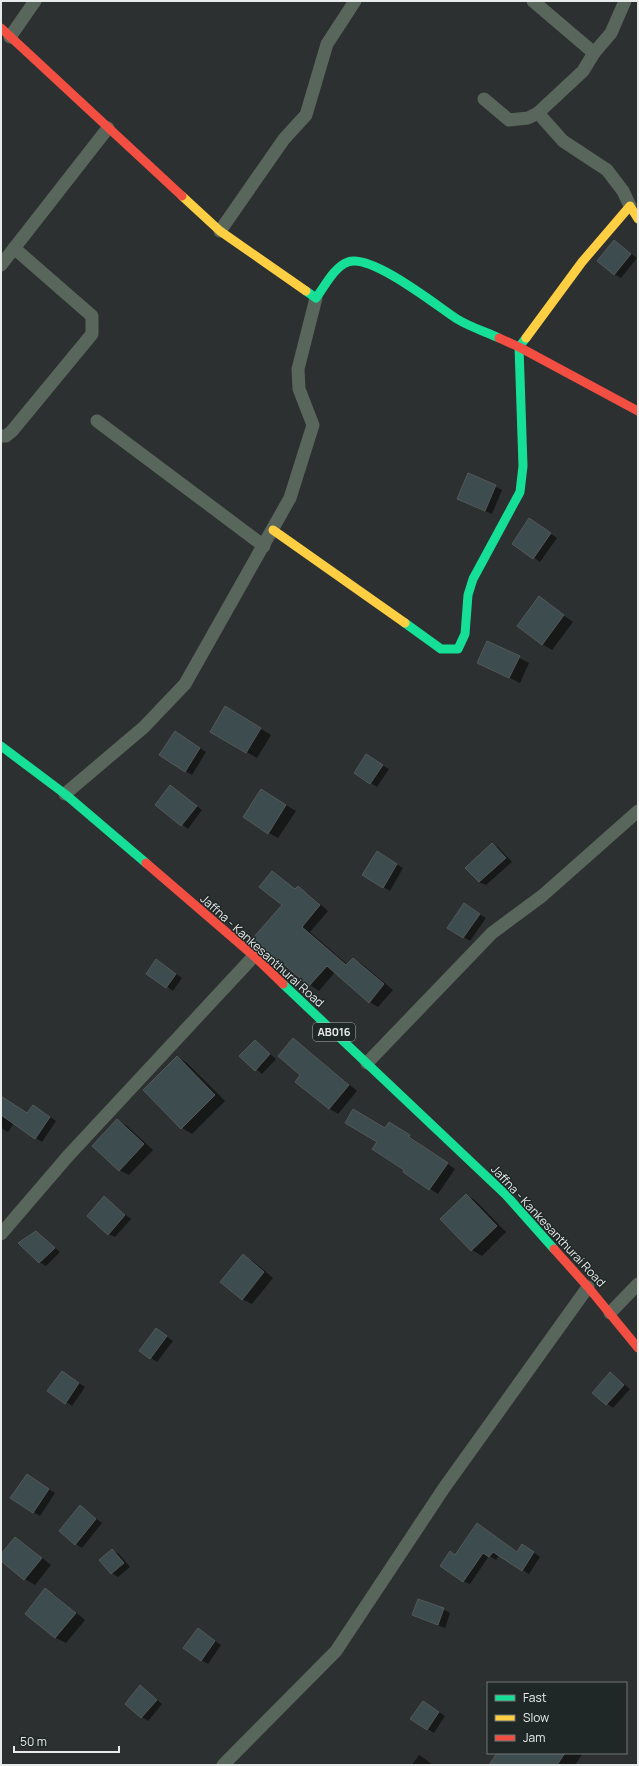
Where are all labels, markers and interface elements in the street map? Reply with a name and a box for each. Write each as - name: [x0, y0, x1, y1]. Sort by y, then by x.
- street label: Jaffna - Kankesanthurai Road: [197, 890, 328, 1011]
- road number: AB016: [313, 1023, 355, 1041]
- street label: Jaffna - Kankesanthurai Road: [487, 1161, 610, 1290]
- legend: [487, 1682, 627, 1754]
- text: Fast: [523, 1689, 547, 1706]
- text: Slow: [523, 1709, 549, 1726]
- scale bar: [14, 1728, 119, 1754]
- text: Jam: [523, 1729, 545, 1746]
- text: 50 m: [20, 1733, 47, 1750]

